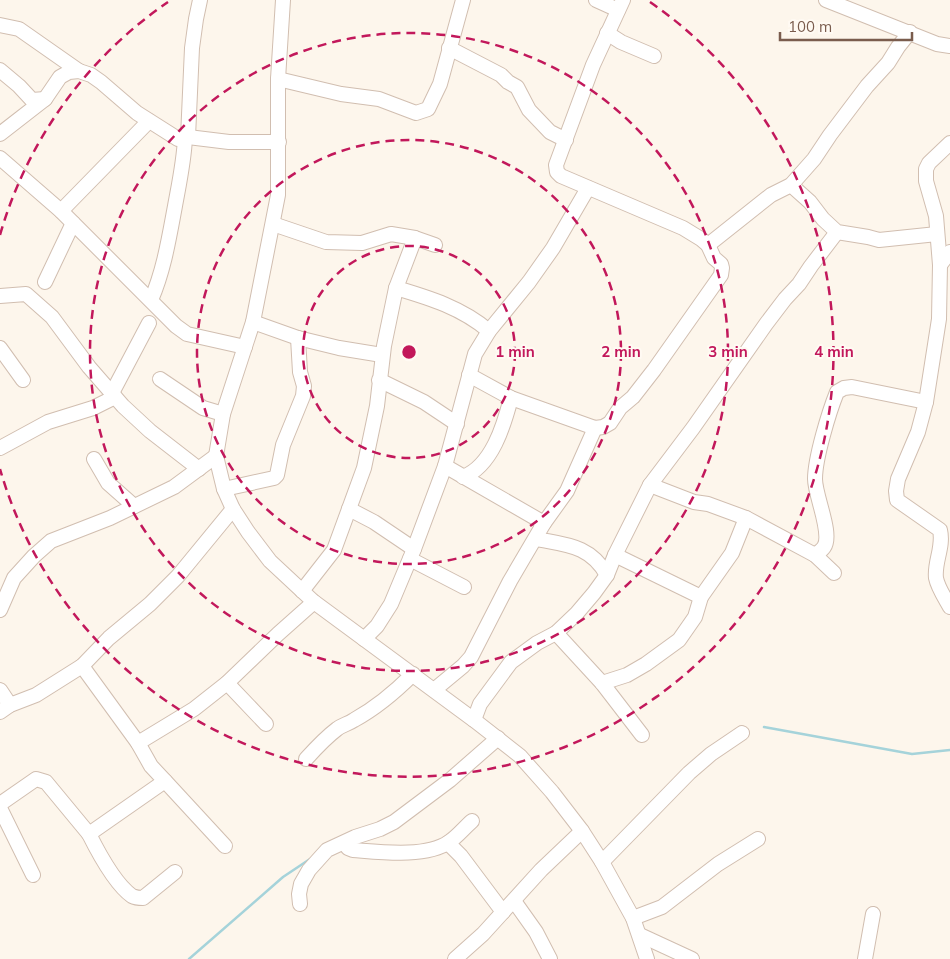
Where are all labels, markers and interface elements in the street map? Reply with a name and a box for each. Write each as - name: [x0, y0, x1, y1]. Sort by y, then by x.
- scale bar: [780, 10, 912, 42]
- text: 100 m: [788, 17, 832, 36]
- text: 1 min: [495, 342, 535, 361]
- text: 2 min: [601, 342, 641, 361]
- text: 3 min: [708, 342, 748, 361]
- text: 4 min: [814, 342, 854, 361]
- centre of rings: [400, 343, 418, 361]

